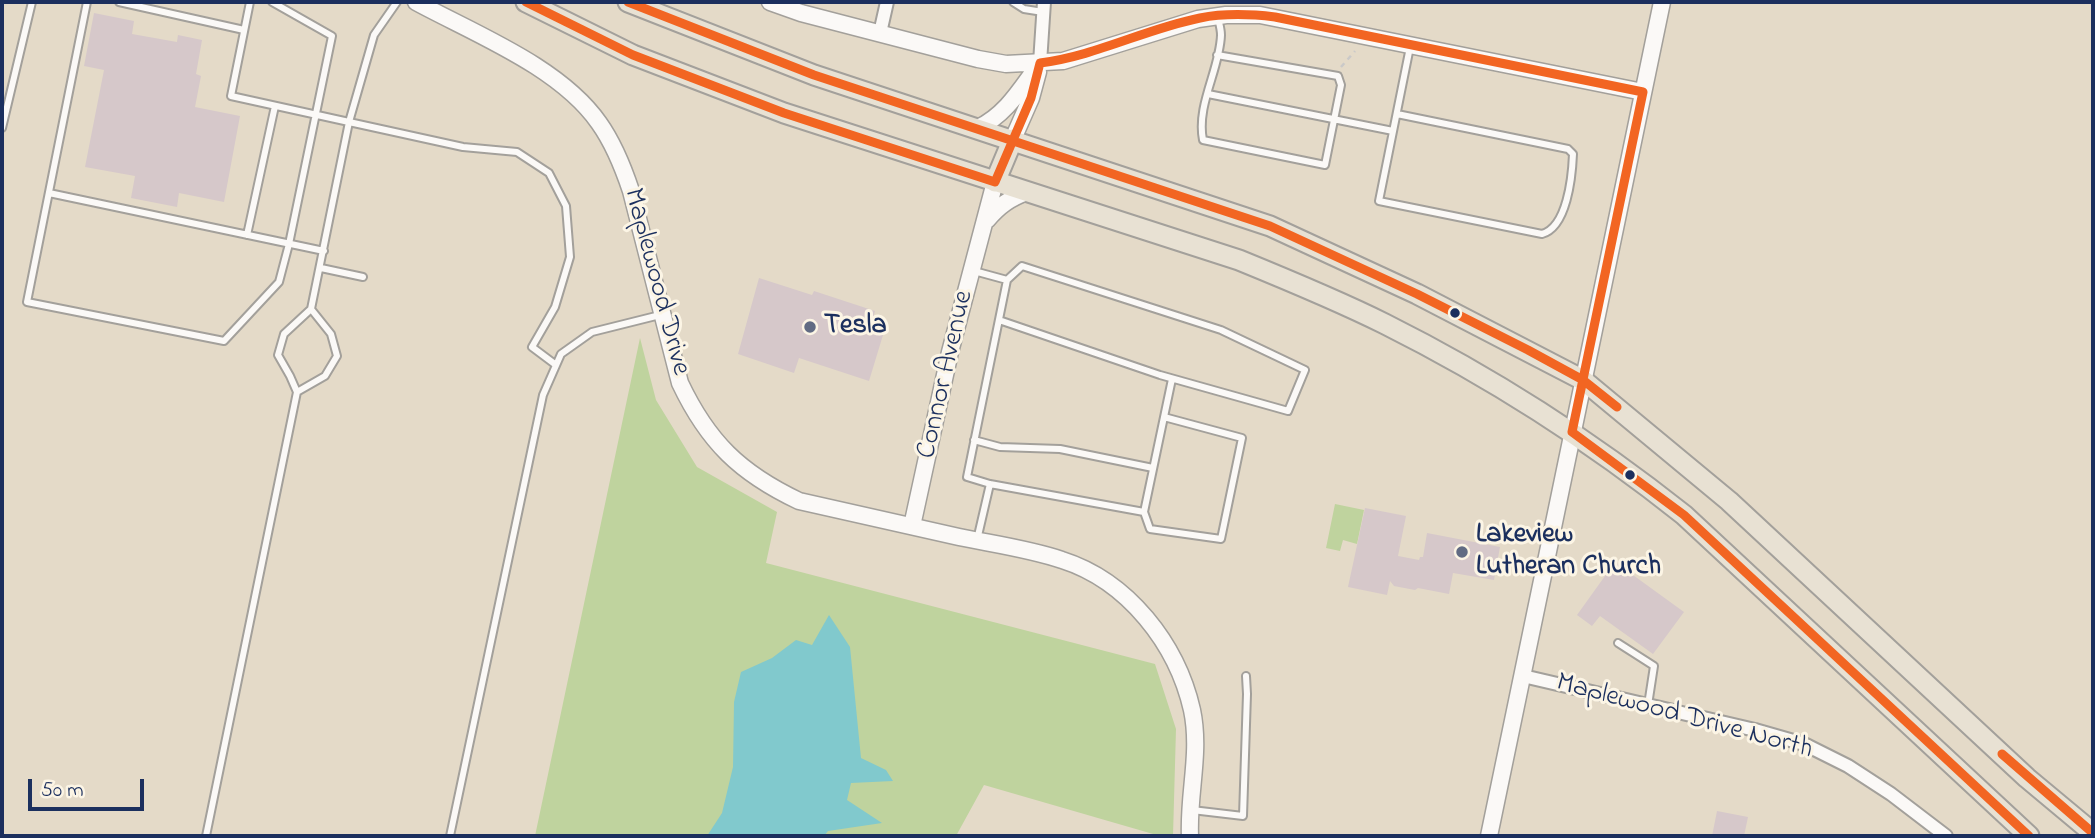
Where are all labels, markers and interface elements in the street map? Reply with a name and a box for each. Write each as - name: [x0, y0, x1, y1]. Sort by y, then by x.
- street label: Maplewood Drive: [614, 185, 696, 379]
- street label: Connor Avenue: [911, 288, 983, 462]
- unlabelled marker: [1448, 306, 1462, 320]
- place label: Tesla: [824, 310, 887, 344]
- marker: Tesla: [802, 319, 818, 335]
- unlabelled marker: [1623, 468, 1637, 482]
- place label: Lakeview Lutheran Church: [1476, 519, 1661, 585]
- marker: Lakeview Lutheran Church: [1454, 544, 1470, 560]
- street label: Maplewood Drive North: [1552, 668, 1816, 768]
- scale bar: [32, 764, 147, 808]
- text: 50 m: [41, 776, 84, 806]

